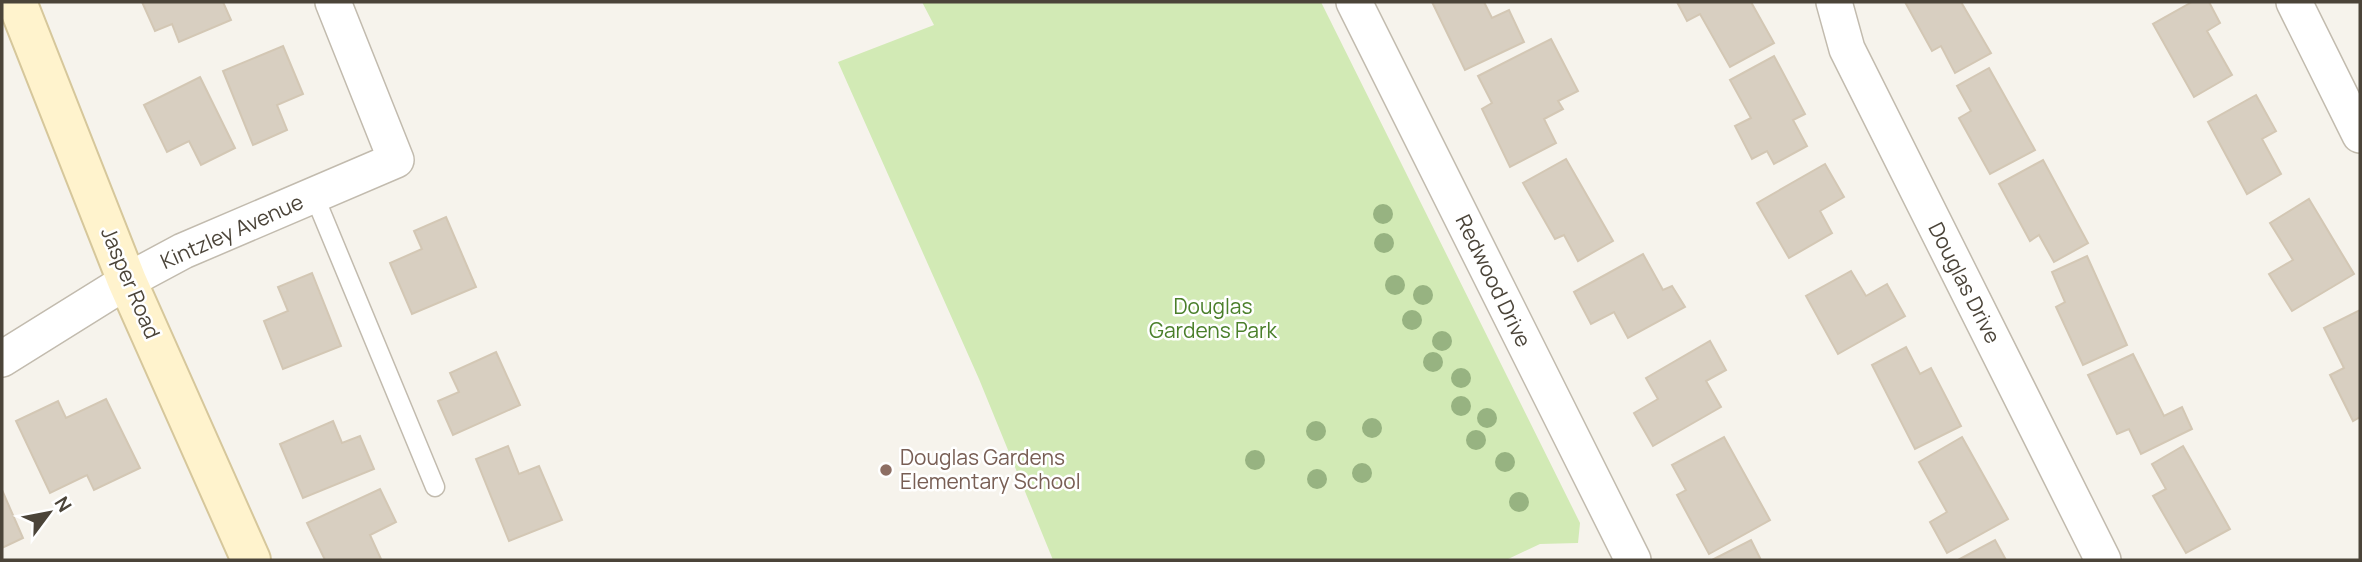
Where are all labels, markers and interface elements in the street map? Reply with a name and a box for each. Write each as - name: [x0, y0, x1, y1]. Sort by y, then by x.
- street label: Kintzley Avenue: [156, 187, 307, 275]
- street label: Redwood Drive: [1450, 210, 1538, 352]
- street label: Douglas Drive: [1922, 217, 2007, 348]
- street label: Jasper Road: [95, 223, 167, 343]
- park label: Douglas Gardens Park: [1149, 292, 1277, 344]
- place label: Douglas Gardens Elementary School: [900, 443, 1081, 495]
- marker: Douglas Gardens Elementary School: [878, 462, 894, 478]
- north arrow: [14, 478, 84, 548]
- text: N: [49, 491, 78, 517]

